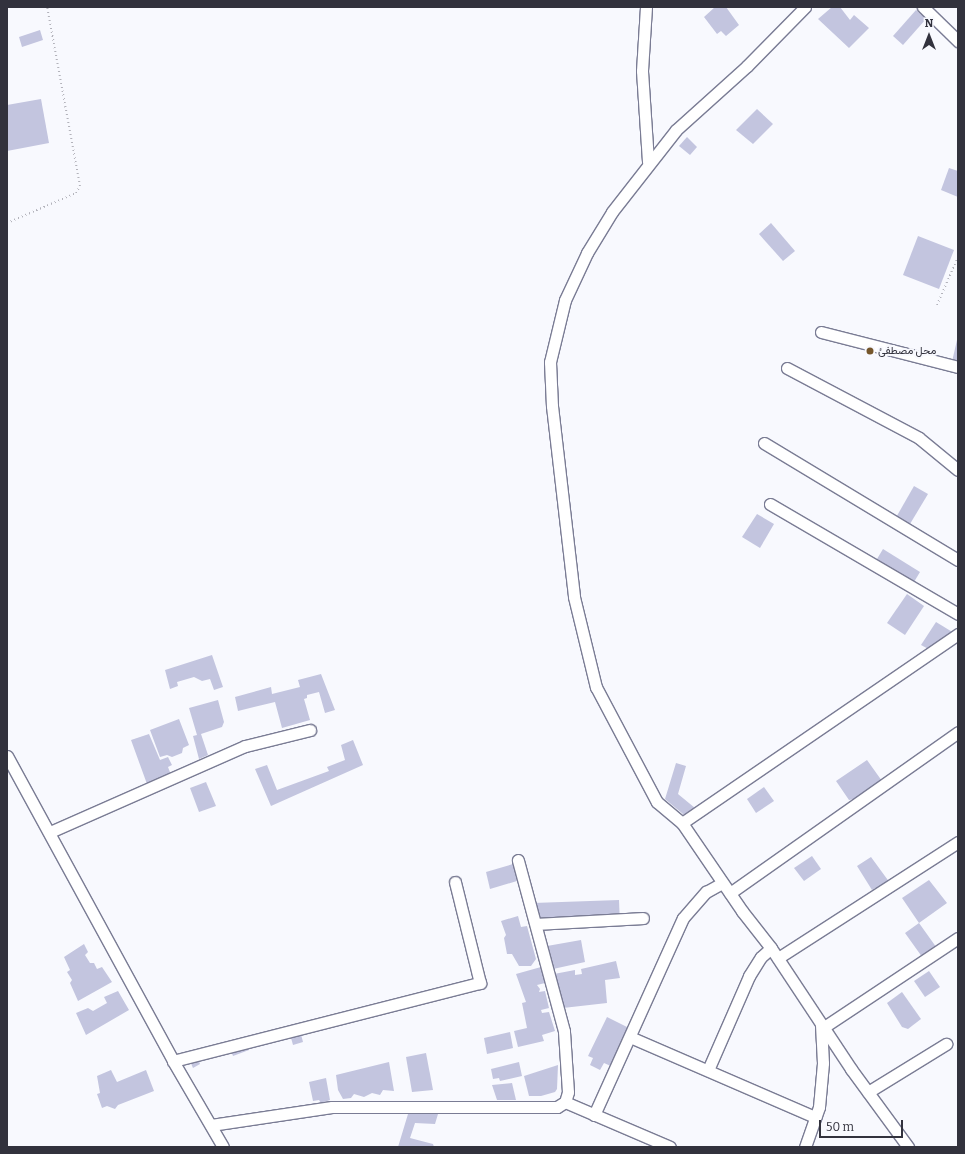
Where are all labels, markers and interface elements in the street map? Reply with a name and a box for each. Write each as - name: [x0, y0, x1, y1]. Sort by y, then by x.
- north arrow: [909, 16, 949, 56]
- text: N: [925, 17, 933, 30]
- place label: محل مصطفئ: [878, 344, 936, 358]
- marker: محل مصطفئ: [865, 346, 875, 356]
- scale bar: [821, 1112, 905, 1138]
- text: 50 m: [826, 1120, 854, 1134]

